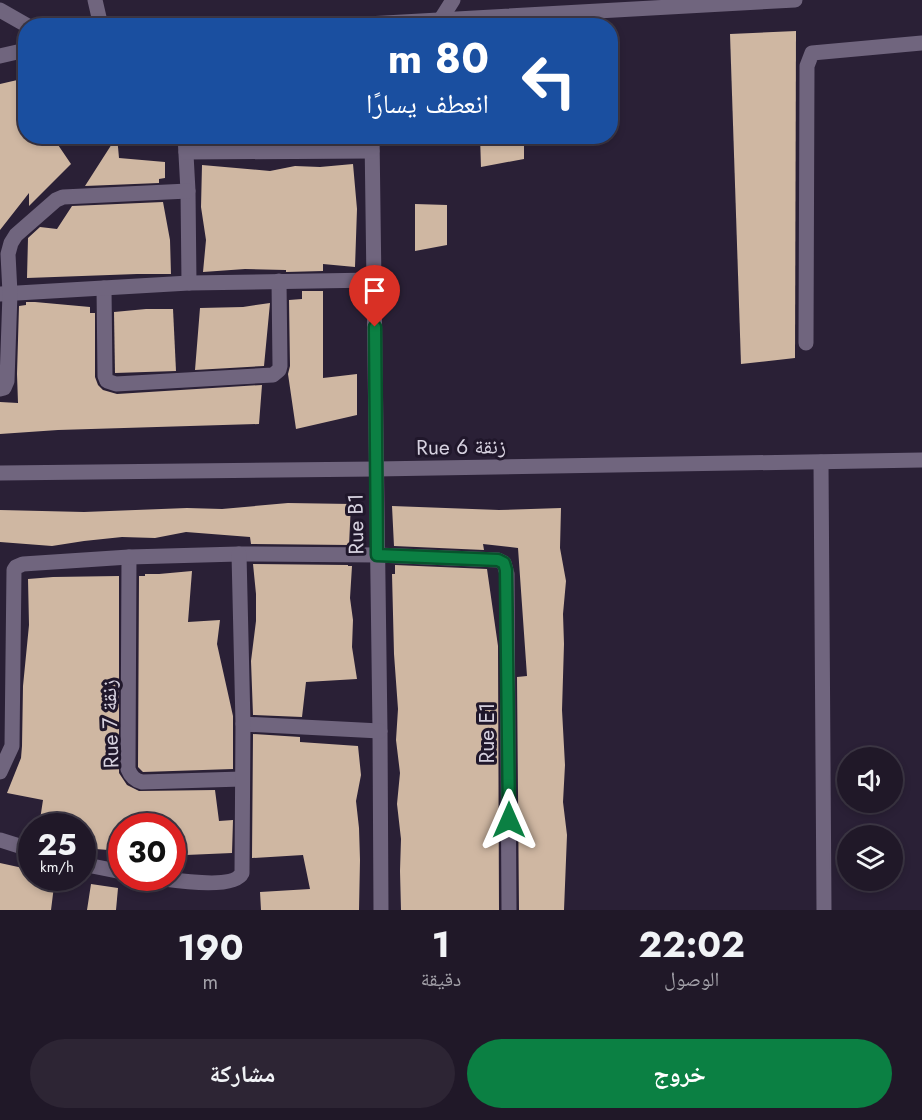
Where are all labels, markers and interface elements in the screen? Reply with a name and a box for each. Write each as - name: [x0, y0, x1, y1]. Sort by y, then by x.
- text: 80 m: [388, 28, 489, 89]
- icon: left: [510, 42, 588, 120]
- text: انعطف يسارًا: [366, 84, 489, 123]
- pin: [349, 265, 400, 327]
- icon: arrive: [358, 274, 391, 307]
- street label: Rue 6 زنقة: [416, 431, 506, 463]
- street label: Rue B1: [340, 493, 372, 555]
- street label: Rue 7 زنقة: [93, 679, 127, 769]
- street label: Rue E1: [472, 703, 502, 763]
- map controls: [837, 747, 903, 891]
- button: sound: [837, 747, 903, 813]
- position arrow: [477, 788, 541, 852]
- speed limit sign: 30: [108, 813, 186, 891]
- text: 25: [37, 823, 77, 866]
- button: layers: [837, 825, 903, 891]
- text: km/h: [40, 856, 74, 878]
- text: 1: [432, 918, 450, 970]
- text: 22:02: [639, 918, 745, 970]
- text: 190: [177, 921, 243, 973]
- text: دقيقة: [421, 965, 461, 994]
- text: الوصول: [664, 965, 719, 994]
- text: m: [203, 968, 218, 997]
- button: مشاركة: [30, 1039, 455, 1108]
- button: خروج: [467, 1039, 892, 1108]

